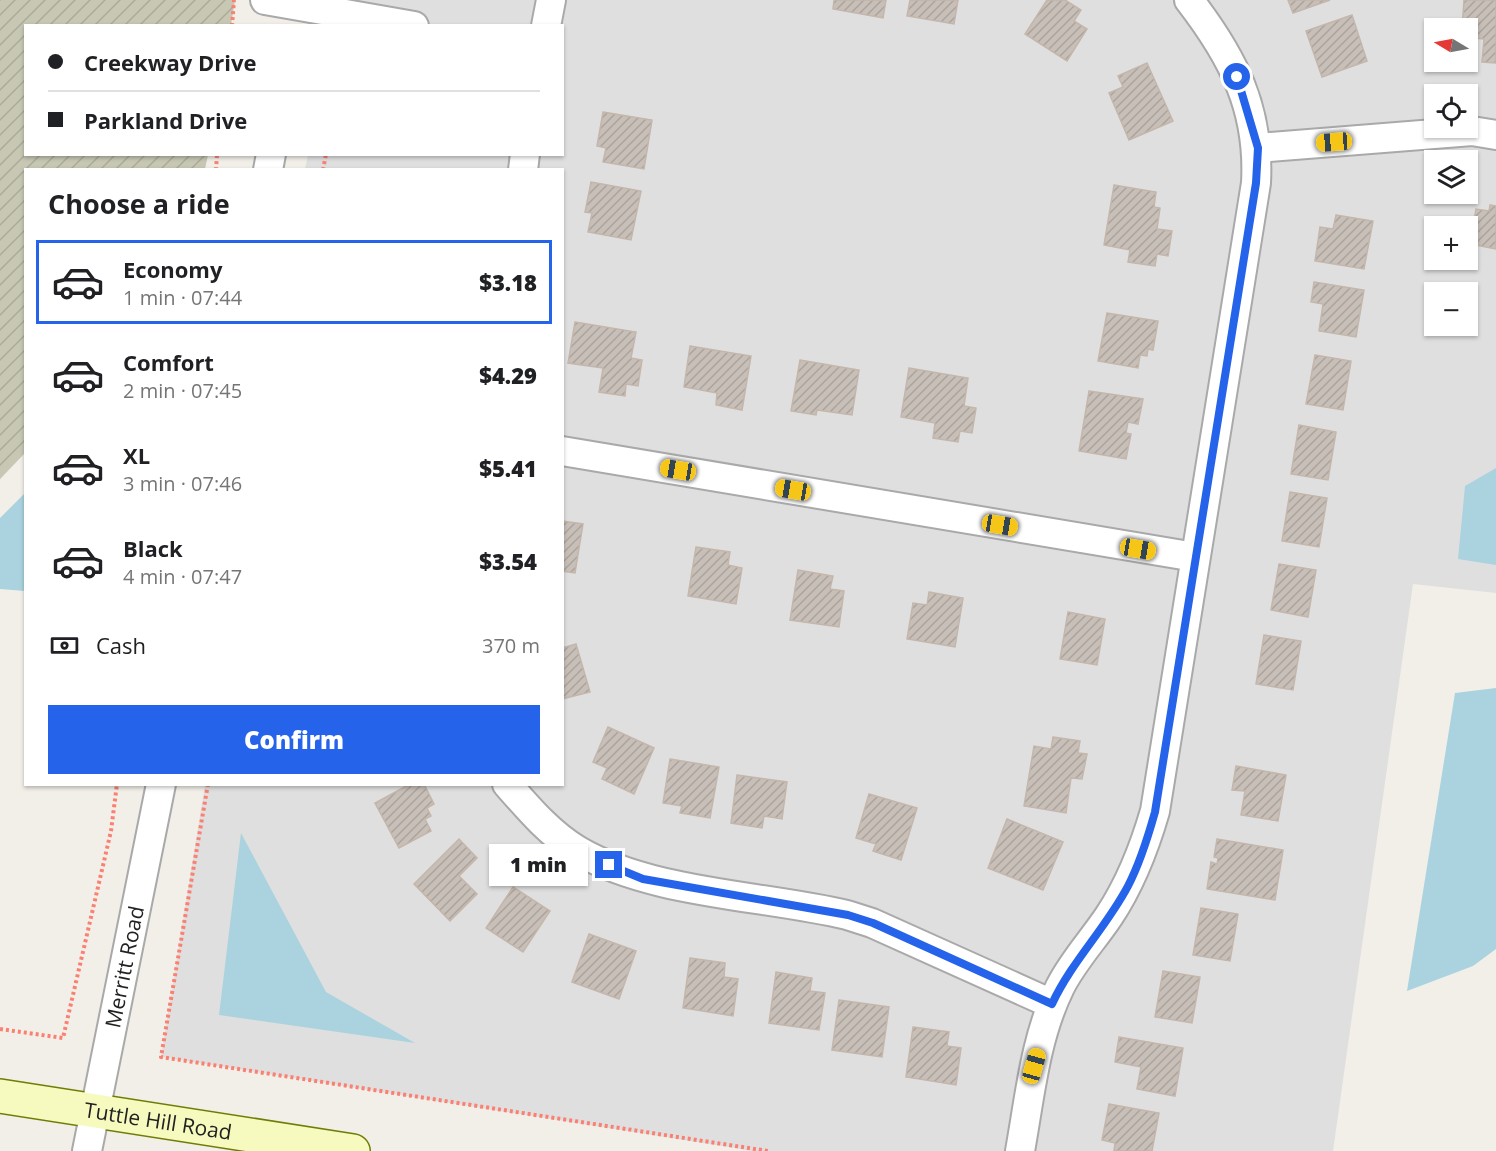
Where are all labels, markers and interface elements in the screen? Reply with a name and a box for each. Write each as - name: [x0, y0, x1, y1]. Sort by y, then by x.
- north arrow: [1424, 18, 1478, 72]
- map controls: [1424, 18, 1478, 336]
- text: Creekway Drive: [84, 47, 257, 77]
- route start: [1223, 63, 1250, 90]
- button: locate: [1424, 84, 1478, 138]
- text: Parkland Drive: [84, 105, 247, 135]
- car: [1315, 132, 1353, 152]
- button: layers: [1424, 150, 1478, 204]
- text: Choose a ride: [48, 185, 230, 222]
- button: +: [1424, 216, 1478, 270]
- text: Economy: [123, 254, 222, 284]
- icon: car: [51, 255, 105, 309]
- text: $3.18: [479, 267, 537, 297]
- button: −: [1424, 282, 1478, 336]
- text: 1 min · 07:44: [123, 284, 242, 311]
- text: Comfort: [123, 347, 214, 377]
- icon: car: [51, 348, 105, 402]
- text: $4.29: [479, 360, 537, 390]
- text: 2 min · 07:45: [123, 377, 242, 404]
- text: XL: [123, 440, 150, 470]
- icon: car: [51, 441, 105, 495]
- text: $5.41: [479, 453, 537, 483]
- car: [659, 458, 697, 482]
- text: 3 min · 07:46: [123, 470, 242, 497]
- car: [774, 478, 812, 502]
- car: [981, 513, 1019, 537]
- text: Black: [123, 533, 183, 563]
- icon: car: [51, 534, 105, 588]
- car: [1119, 537, 1157, 561]
- text: $3.54: [479, 546, 537, 576]
- text: 4 min · 07:47: [123, 563, 242, 590]
- icon: cash: [48, 629, 81, 662]
- text: Cash: [96, 630, 146, 660]
- text: 370 m: [482, 632, 540, 659]
- button: Confirm: [48, 705, 540, 774]
- callout: 1 min: [489, 844, 588, 886]
- text: 1 min: [510, 851, 567, 878]
- route end: [595, 851, 622, 878]
- street label: Merritt Road: [98, 903, 150, 1030]
- car: [1020, 1046, 1048, 1086]
- street label: Tuttle Hill Road: [82, 1095, 234, 1146]

